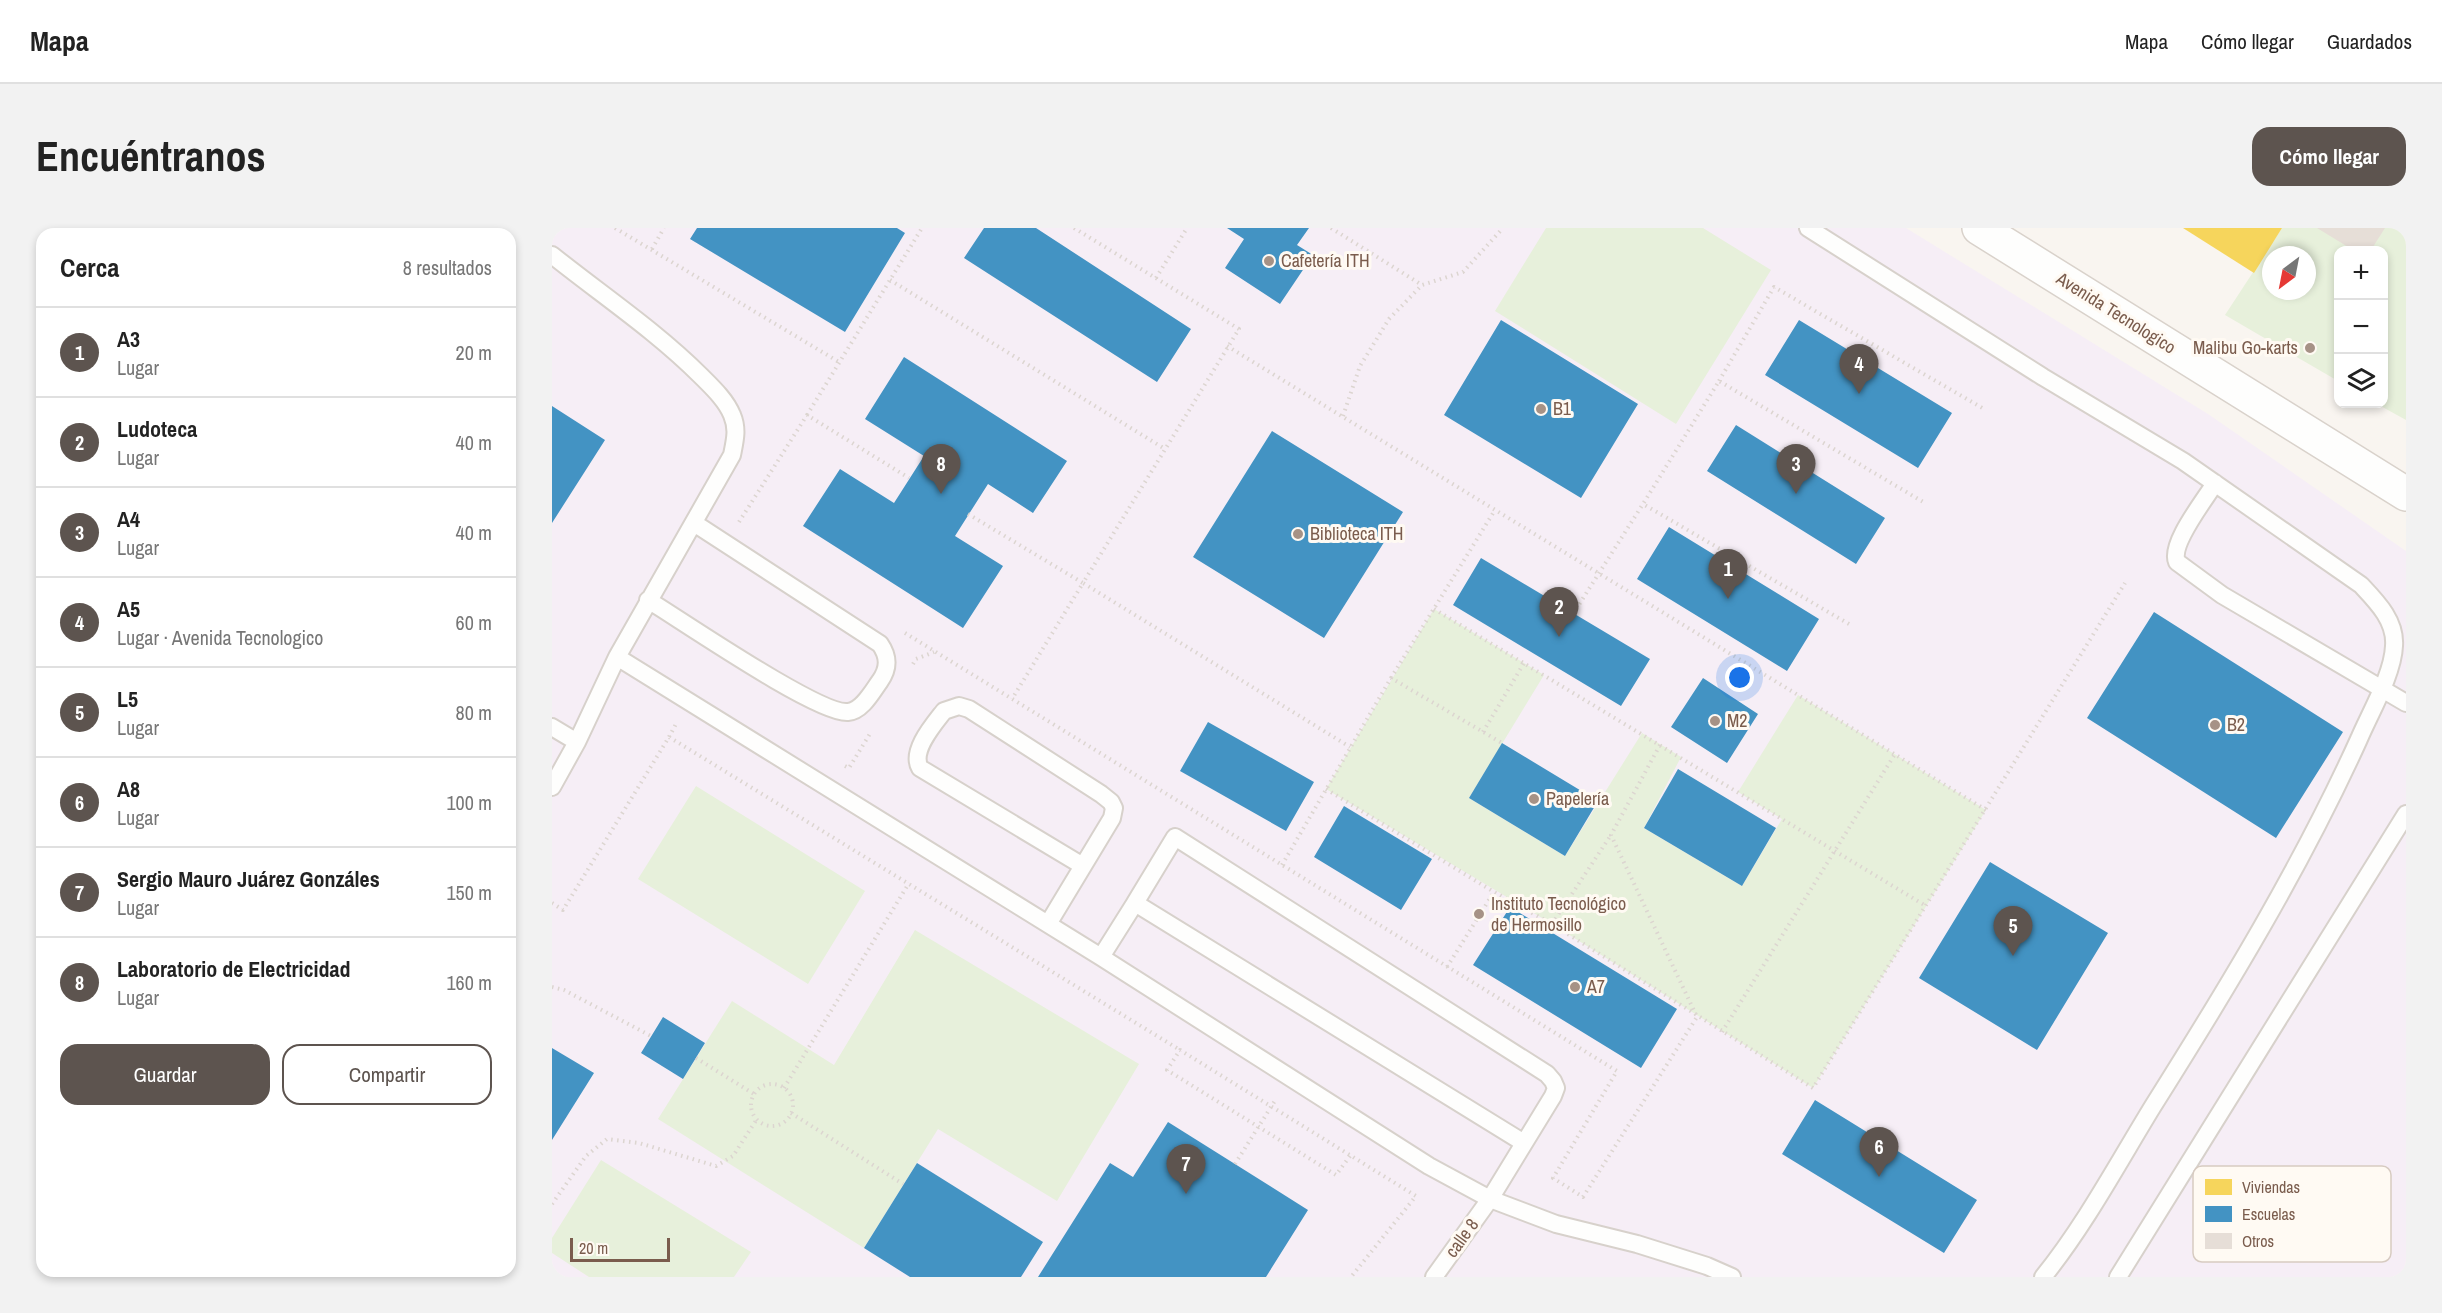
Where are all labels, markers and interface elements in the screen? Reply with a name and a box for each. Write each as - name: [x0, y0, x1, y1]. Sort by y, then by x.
- text: Mapa: [30, 22, 89, 60]
- text: Mapa: [2125, 27, 2168, 56]
- text: Cómo llegar: [2201, 27, 2294, 56]
- text: Guardados: [2327, 27, 2412, 56]
- button: Cómo llegar: [2252, 127, 2406, 186]
- text: Encuéntranos: [36, 128, 266, 184]
- north arrow: [2262, 246, 2316, 300]
- map controls: [2334, 246, 2388, 408]
- button: +: [2334, 246, 2388, 300]
- place label: Cafetería ITH: [1281, 248, 1370, 273]
- text: Cerca: [60, 250, 119, 285]
- text: 8 resultados: [403, 254, 492, 281]
- marker: Cafetería ITH: [1262, 254, 1276, 268]
- street label: Avenida Tecnologico: [2051, 265, 2181, 359]
- button: −: [2334, 300, 2388, 354]
- text: A3: [117, 324, 140, 354]
- place label: Malibu Go-karts: [2193, 335, 2298, 360]
- text: 1: [75, 339, 84, 366]
- text: 20 m: [456, 339, 492, 366]
- marker: Malibu Go-karts: [2303, 341, 2317, 355]
- pin: 4: [1840, 344, 1878, 394]
- text: Lugar: [117, 354, 159, 381]
- button: layers: [2334, 354, 2388, 408]
- place label: B1: [1553, 396, 1572, 421]
- marker: B1: [1534, 402, 1548, 416]
- text: Ludoteca: [117, 414, 197, 444]
- text: 2: [75, 429, 84, 456]
- text: 40 m: [456, 429, 492, 456]
- text: Lugar: [117, 444, 159, 471]
- pin: 8: [922, 444, 960, 494]
- pin: 3: [1776, 444, 1816, 494]
- text: A4: [117, 504, 140, 534]
- text: 3: [75, 519, 84, 546]
- text: 40 m: [456, 519, 492, 546]
- place label: Biblioteca ITH: [1310, 521, 1404, 546]
- marker: Biblioteca ITH: [1291, 527, 1305, 541]
- text: Lugar: [117, 534, 159, 561]
- pin: 1: [1708, 550, 1748, 599]
- pin: 2: [1540, 588, 1578, 637]
- text: A5: [117, 594, 140, 624]
- text: 4: [75, 609, 84, 636]
- text: 60 m: [456, 609, 492, 636]
- text: Lugar · Avenida Tecnologico: [117, 624, 323, 651]
- your location: [1725, 663, 1754, 692]
- text: L5: [117, 684, 138, 714]
- text: 5: [75, 699, 84, 726]
- text: 80 m: [456, 699, 492, 726]
- place label: M2: [1727, 708, 1748, 733]
- place label: B2: [2227, 712, 2245, 737]
- text: Lugar: [117, 714, 159, 741]
- marker: M2: [1708, 714, 1722, 728]
- marker: B2: [2208, 718, 2222, 732]
- text: A8: [117, 774, 140, 804]
- place label: Papelería: [1546, 786, 1609, 811]
- text: 6: [75, 789, 84, 816]
- text: 100 m: [446, 789, 492, 816]
- marker: Papelería: [1527, 792, 1541, 806]
- text: Lugar: [117, 804, 159, 831]
- text: Sergio Mauro Juárez Gonzáles: [117, 864, 380, 894]
- text: 7: [75, 879, 84, 906]
- text: 150 m: [446, 879, 492, 906]
- place label: Instituto Tecnológico de Hermosillo: [1491, 891, 1626, 937]
- text: Lugar: [117, 894, 159, 921]
- pin: 5: [1994, 906, 2032, 956]
- marker: Instituto Tecnológico de Hermosillo: [1472, 907, 1486, 921]
- text: Laboratorio de Electricidad: [117, 954, 351, 984]
- text: 8: [75, 969, 84, 996]
- text: 160 m: [446, 969, 492, 996]
- place label: A7: [1586, 974, 1605, 999]
- marker: A7: [1568, 980, 1582, 994]
- text: Lugar: [117, 984, 159, 1011]
- button: Guardar: [60, 1044, 270, 1105]
- button: Compartir: [282, 1044, 492, 1105]
- pin: 6: [1860, 1128, 1898, 1177]
- pin: 7: [1166, 1144, 1206, 1194]
- legend: [2193, 1166, 2391, 1262]
- text: Viviendas: [2242, 1176, 2300, 1198]
- text: Escuelas: [2242, 1203, 2295, 1225]
- street label: calle 8: [1439, 1213, 1484, 1262]
- text: Otros: [2242, 1230, 2274, 1252]
- scale bar: [570, 1235, 670, 1262]
- text: 20 m: [579, 1237, 608, 1259]

